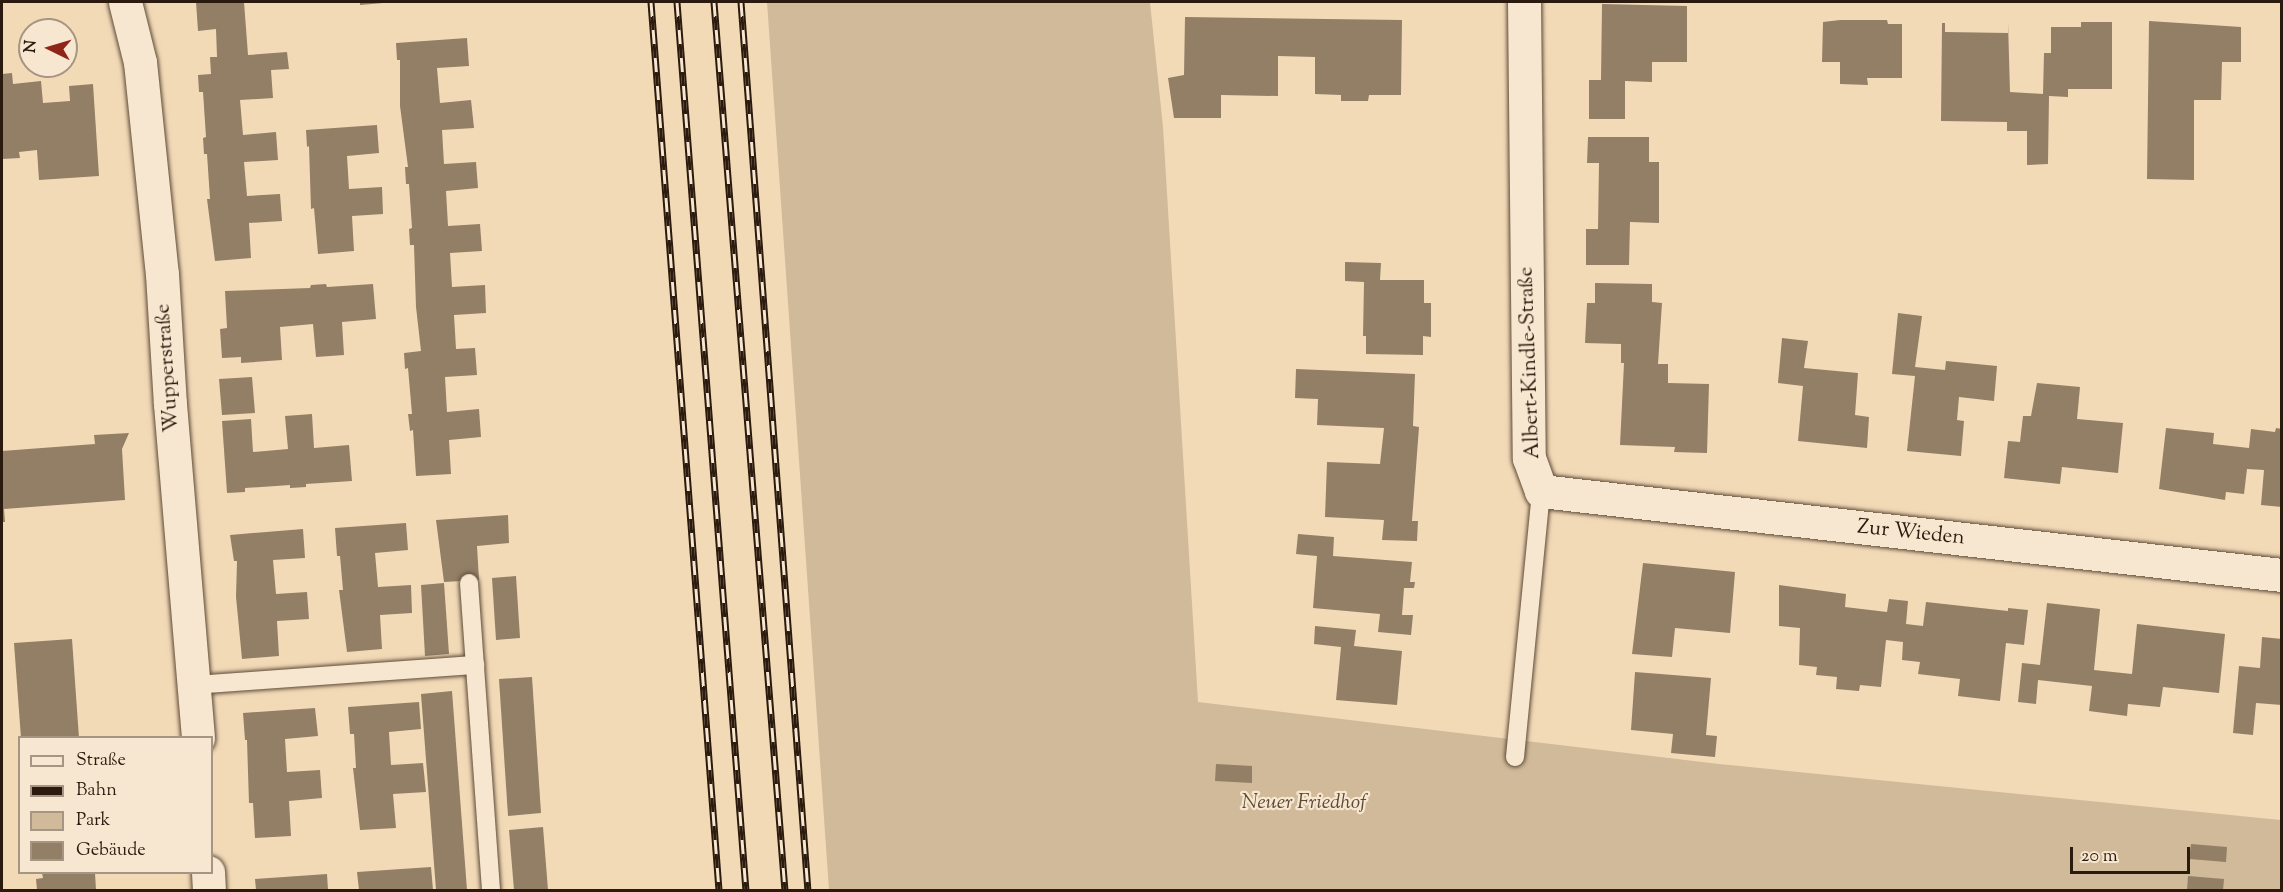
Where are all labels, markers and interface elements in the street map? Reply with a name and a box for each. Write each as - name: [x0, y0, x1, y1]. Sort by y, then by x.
- north arrow: [18, 18, 78, 78]
- text: N: [20, 39, 44, 54]
- street label: Albert-Kindle-Straße: [1514, 266, 1546, 460]
- street label: Wupperstraße: [151, 303, 185, 433]
- street label: Zur Wieden: [1856, 515, 1966, 551]
- legend: [18, 736, 213, 874]
- text: Straße: [76, 748, 126, 774]
- text: Bahn: [76, 778, 117, 804]
- park label: Neuer Friedhof: [1242, 790, 1366, 816]
- text: Park: [76, 808, 110, 834]
- scale bar: [2073, 835, 2193, 873]
- text: Gebäude: [76, 838, 146, 864]
- text: 20 m: [2081, 844, 2118, 870]

